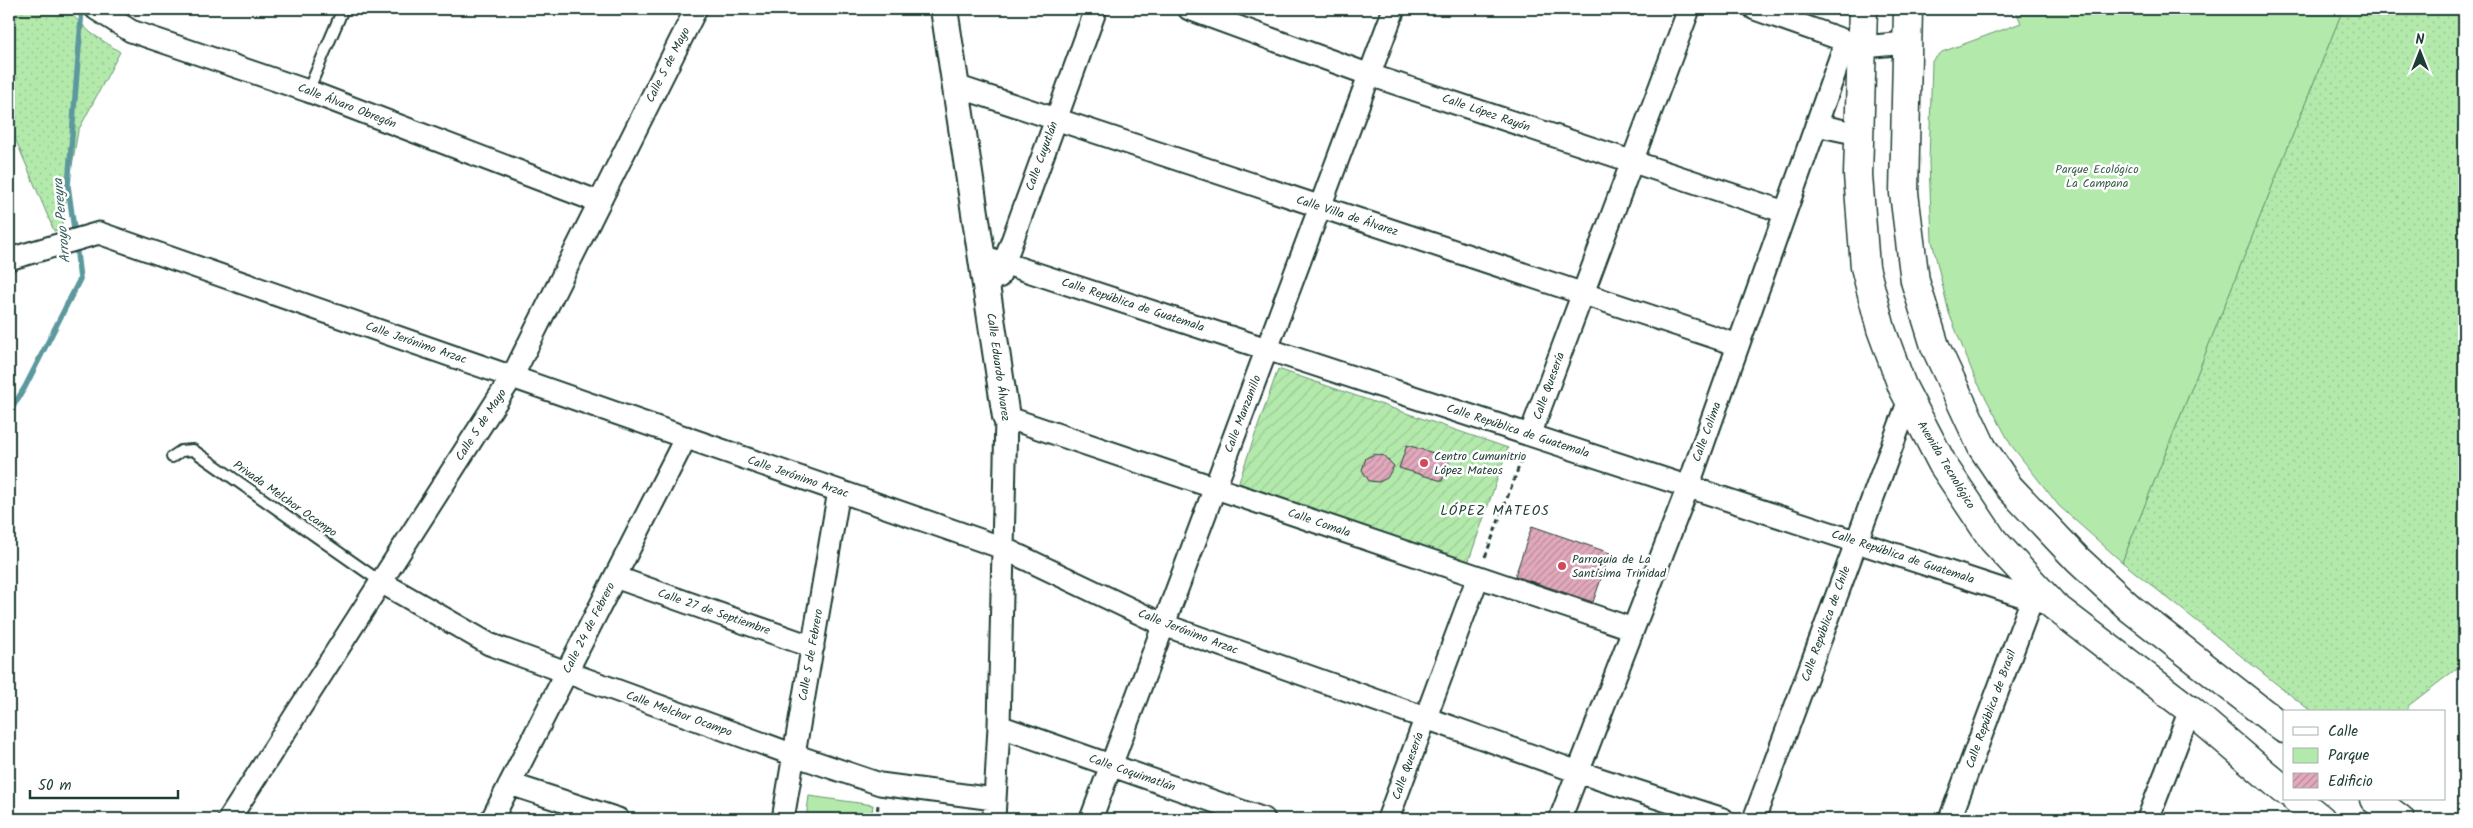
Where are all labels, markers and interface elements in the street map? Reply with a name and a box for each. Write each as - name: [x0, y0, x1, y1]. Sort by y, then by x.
- street label: Calle 5 de Mayo: [641, 24, 695, 106]
- north arrow: [2396, 28, 2446, 78]
- text: N: [2416, 29, 2425, 51]
- street label: Calle Álvaro Obregón: [295, 78, 399, 134]
- street label: Calle López Rayón: [1439, 89, 1533, 137]
- street label: Calle Cuyutlán: [1021, 118, 1063, 194]
- park label: Parque Ecológico La Campana: [2055, 160, 2139, 193]
- water label: Arroyo Pereyra: [47, 176, 77, 264]
- street label: Calle Villa de Álvarez: [1294, 191, 1400, 241]
- street label: Calle República de Guatemala: [1059, 273, 1207, 337]
- street label: Calle Eduardo Álvarez: [981, 312, 1015, 422]
- street label: Calle Jerónimo Arzac: [363, 317, 469, 369]
- street label: Calle Quesería: [1528, 349, 1570, 422]
- street label: Calle Manzanillo: [1219, 372, 1267, 456]
- street label: Calle 5 de Mayo: [451, 385, 511, 465]
- street label: Calle República de Guatemala: [1444, 399, 1592, 463]
- street label: Calle Colima: [1687, 399, 1727, 465]
- street label: Avenida Tecnológico: [1912, 417, 1980, 513]
- place label: Centro Cumunitrio López Mateos: [1434, 447, 1526, 480]
- street label: Calle Jerónimo Arzac: [745, 451, 851, 503]
- street label: Privada Melchor Ocampo: [229, 456, 341, 542]
- marker: Centro Cumunitrio López Mateos: [1418, 457, 1430, 469]
- district label: LÓPEZ MATEOS: [1440, 500, 1550, 522]
- street label: Calle Comala: [1285, 503, 1353, 543]
- street label: Calle República de Guatemala: [1829, 525, 1977, 589]
- place label: Parroquia de La Santísima Trinidad: [1572, 550, 1667, 583]
- marker: Parroquia de La Santísima Trinidad: [1556, 560, 1568, 572]
- street label: Calle República de Chile: [1796, 563, 1856, 684]
- street label: Calle 24 de Febrero: [558, 579, 620, 677]
- street label: Calle 27 de Septiembre: [655, 584, 773, 640]
- street label: Calle Jerónimo Arzac: [1135, 604, 1241, 660]
- street label: Calle 5 de Febrero: [794, 607, 828, 703]
- street label: Calle República de Brasil: [1961, 647, 2021, 771]
- street label: Calle Melchor Ocampo: [623, 686, 735, 742]
- legend: [2283, 710, 2446, 800]
- text: Calle: [2328, 720, 2358, 744]
- street label: Calle Quesería: [1387, 729, 1429, 802]
- text: Parque: [2328, 744, 2369, 768]
- street label: Calle Coquimatlán: [1086, 749, 1178, 797]
- scale bar: [30, 768, 178, 800]
- text: Edificio: [2328, 770, 2373, 794]
- text: 50 m: [38, 774, 72, 798]

